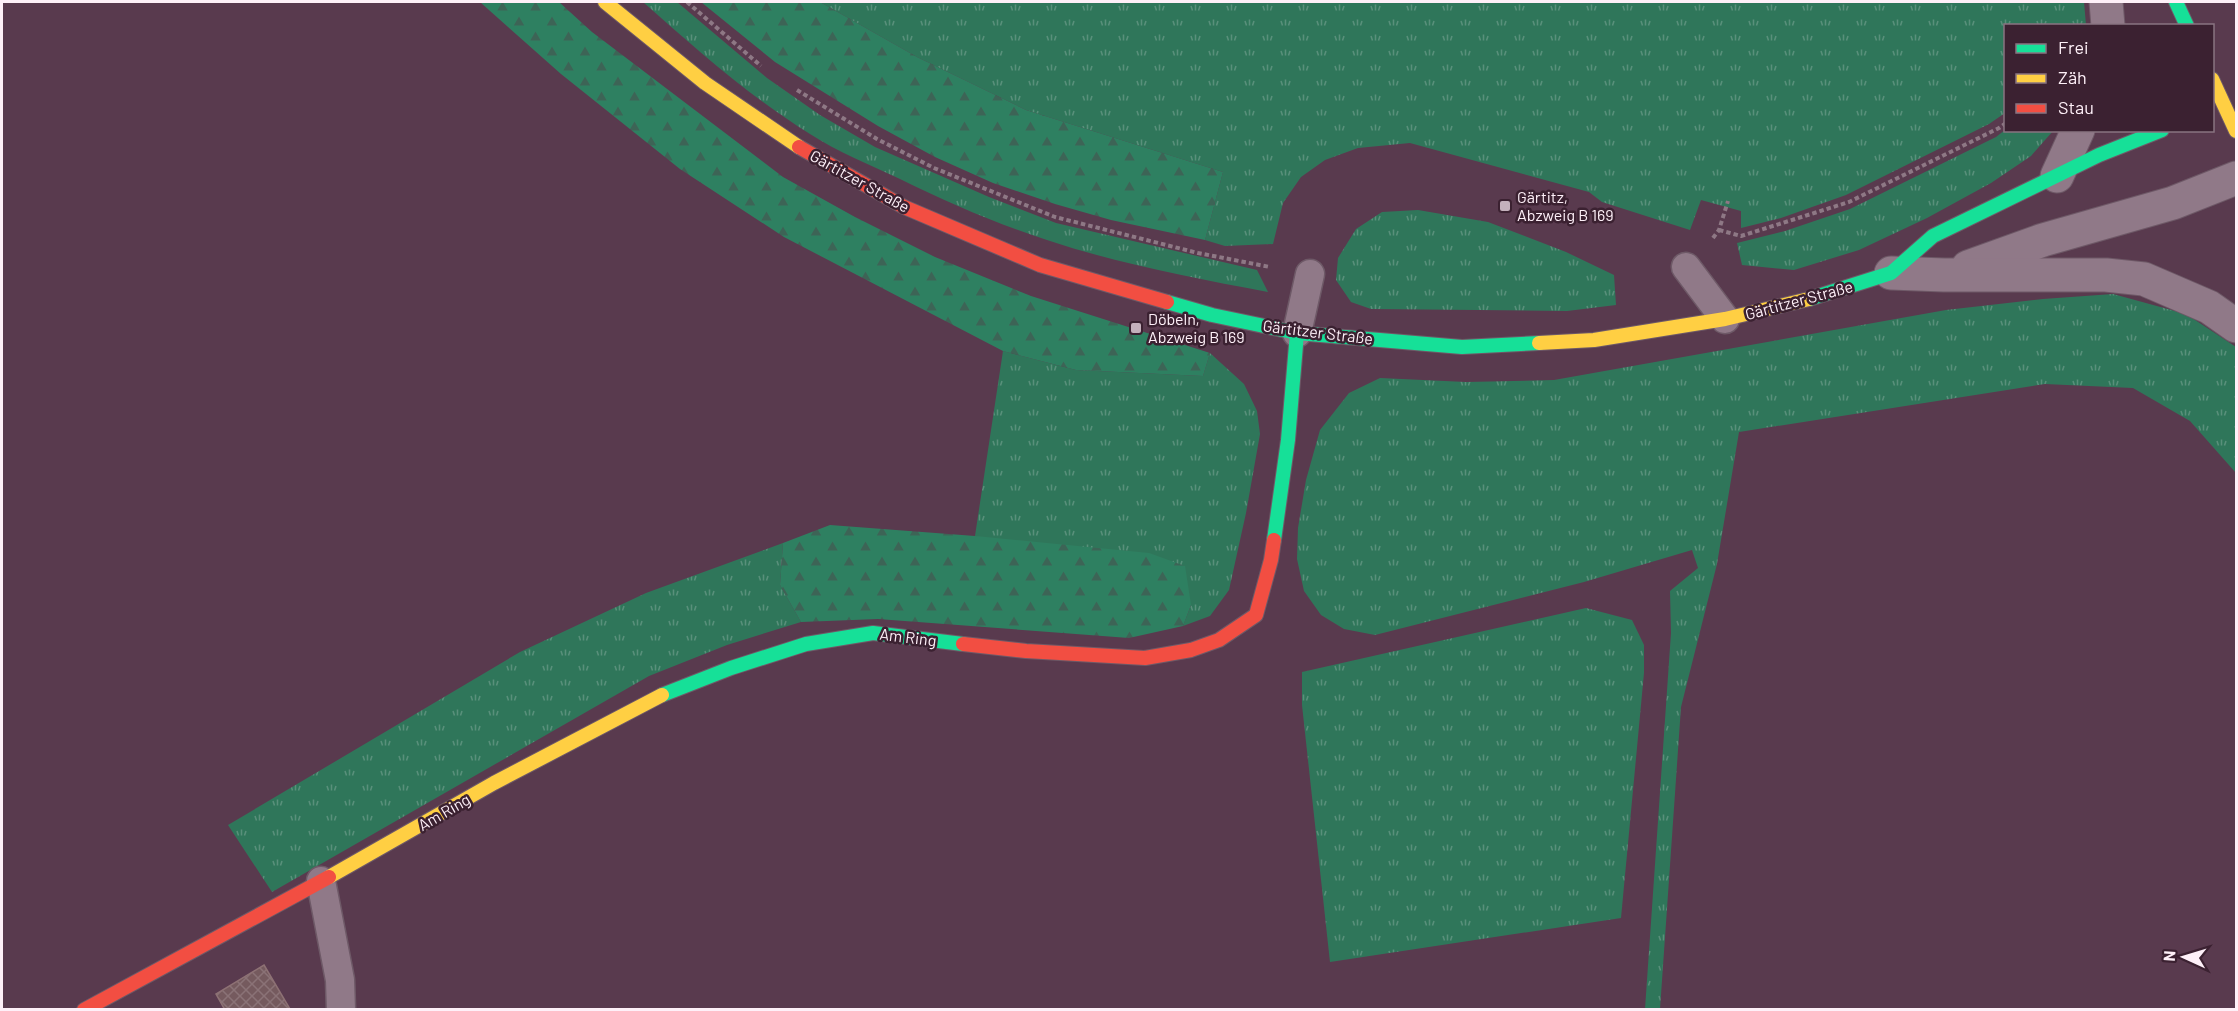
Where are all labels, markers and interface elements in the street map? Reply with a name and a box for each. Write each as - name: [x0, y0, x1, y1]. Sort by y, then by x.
- legend: [2004, 24, 2214, 132]
- text: Frei: [2058, 36, 2089, 58]
- text: Zäh: [2058, 66, 2087, 88]
- text: Stau: [2058, 96, 2094, 118]
- street label: Gärtitzer Straße: [807, 145, 913, 216]
- place label: Gärtitz, Abzweig B 169: [1517, 187, 1614, 224]
- marker: Gärtitz, Abzweig B 169: [1498, 199, 1512, 213]
- street label: Gärtitzer Straße: [1743, 276, 1855, 323]
- place label: Döbeln, Abzweig B 169: [1148, 309, 1245, 346]
- street label: Gärtitzer Straße: [1262, 315, 1374, 348]
- marker: Döbeln, Abzweig B 169: [1129, 321, 1143, 335]
- street label: Am Ring: [879, 624, 938, 649]
- street label: Am Ring: [414, 789, 473, 834]
- north arrow: [2154, 927, 2214, 987]
- text: N: [2159, 950, 2178, 962]

